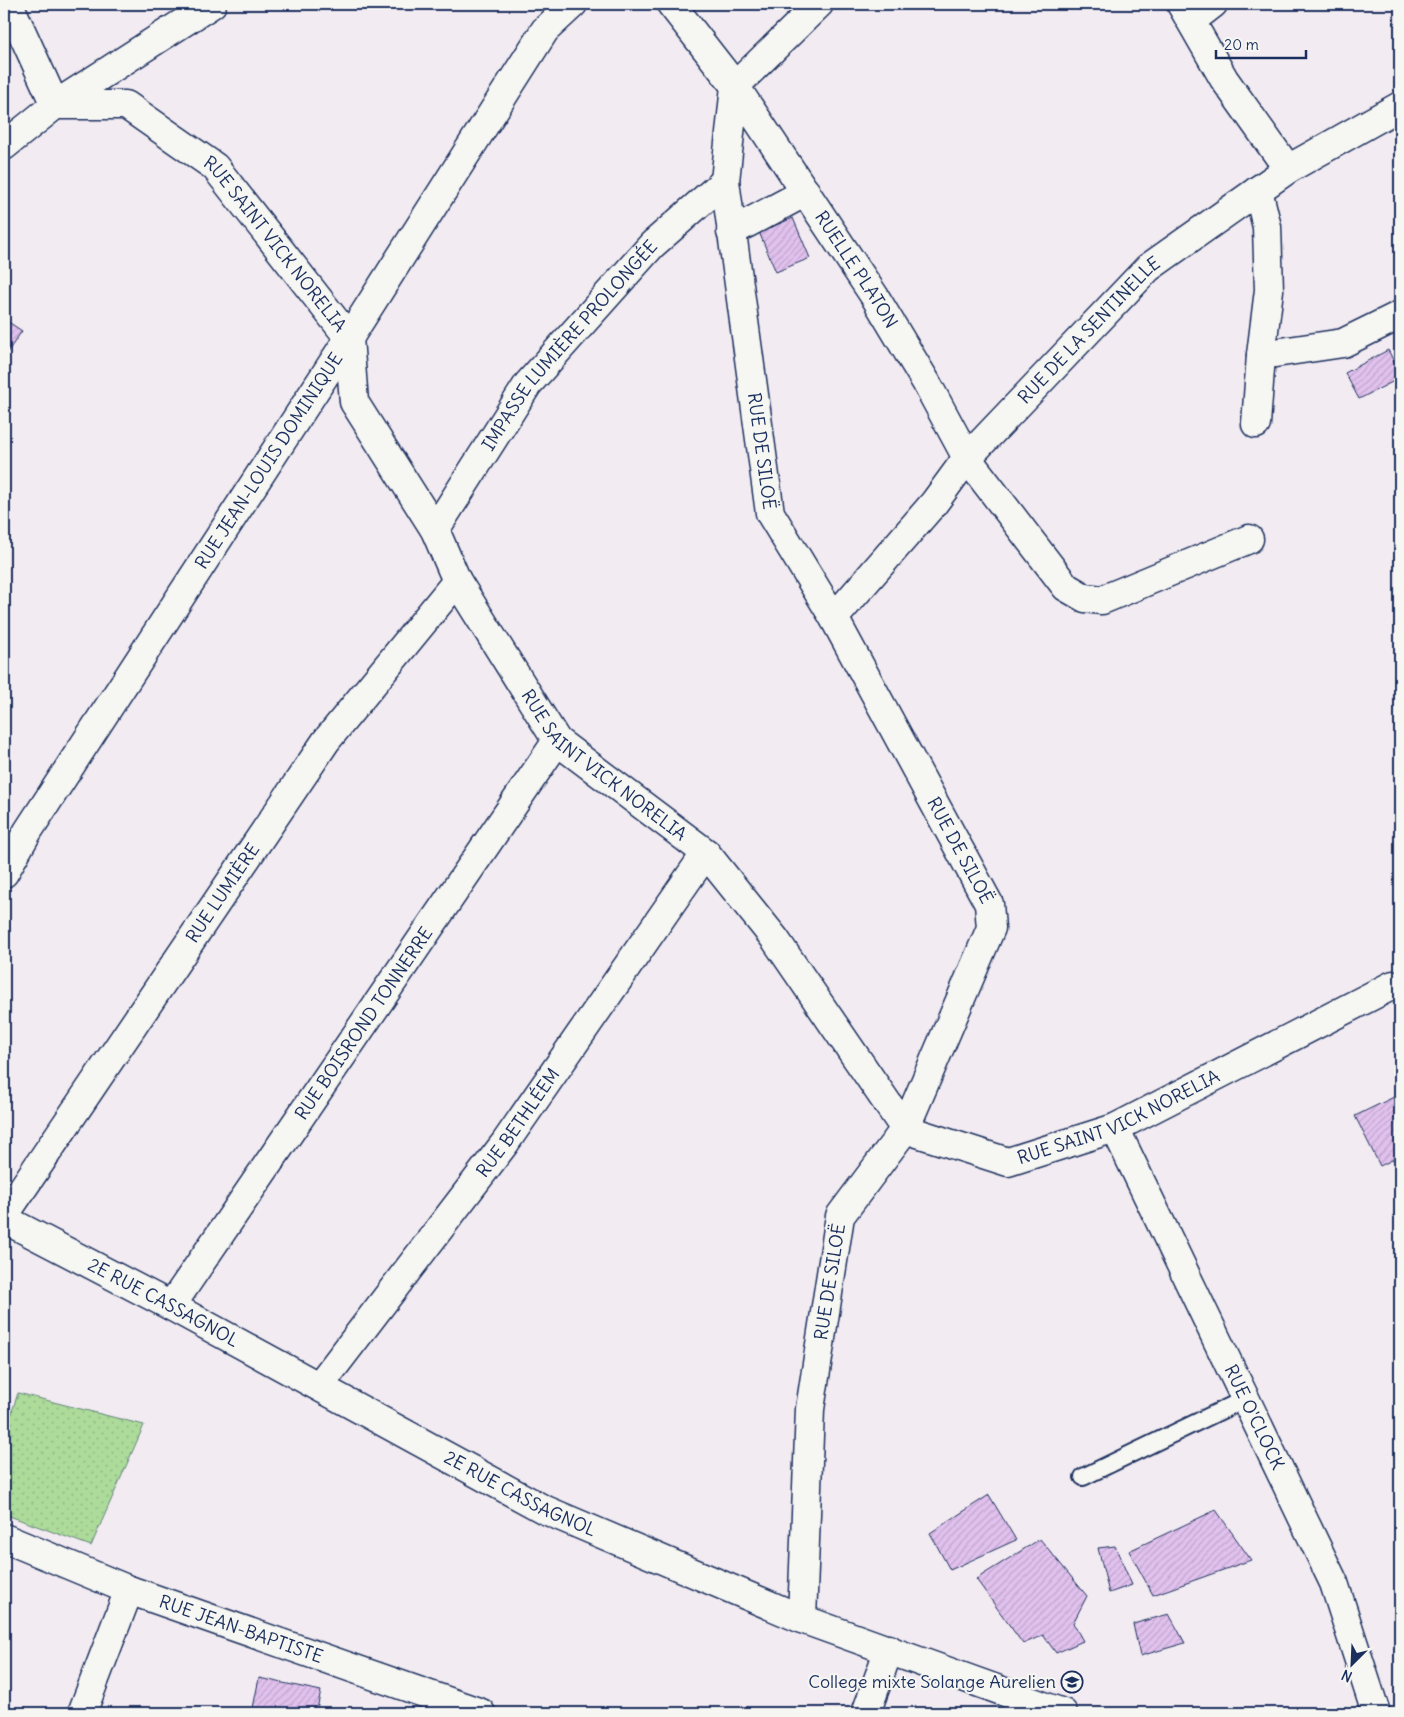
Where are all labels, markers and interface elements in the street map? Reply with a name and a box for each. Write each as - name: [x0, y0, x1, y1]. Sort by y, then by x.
- scale bar: [1216, 28, 1306, 60]
- text: 20 m: [1224, 35, 1259, 54]
- street label: RUE SAINT VICK NORELIA: [199, 151, 352, 336]
- street label: RUELLE PLATON: [810, 206, 903, 332]
- street label: IMPASSE LUMIÈRE PROLONGÉE: [476, 235, 662, 455]
- street label: RUE DE LA SENTINELLE: [1013, 251, 1164, 408]
- street label: RUE JEAN-LOUIS DOMINIQUE: [190, 348, 347, 573]
- street label: RUE DE SILOË: [743, 391, 781, 511]
- street label: RUE SAINT VICK NORELIA: [517, 685, 692, 846]
- street label: RUE DE SILOË: [922, 793, 999, 908]
- street label: RUE LUMIÈRE: [181, 839, 264, 947]
- street label: RUE BOISROND TONNERRE: [290, 922, 437, 1124]
- street label: RUE BETHLÉEM: [471, 1063, 564, 1182]
- street label: RUE SAINT VICK NORELIA: [1014, 1064, 1223, 1169]
- street label: RUE DE SILOË: [809, 1222, 850, 1342]
- street label: 2E RUE CASSAGNOL: [84, 1253, 243, 1352]
- street label: RUE O'CLOCK: [1220, 1361, 1290, 1473]
- street label: 2E RUE CASSAGNOL: [440, 1445, 600, 1541]
- street label: RUE JEAN-BAPTISTE: [156, 1589, 326, 1668]
- north arrow: [1326, 1640, 1376, 1690]
- text: N: [1339, 1666, 1355, 1686]
- place label: College mixte Solange Aurelien: [808, 1670, 1056, 1693]
- school or university icon: College mixte Solange Aurelien: [1060, 1670, 1084, 1694]

